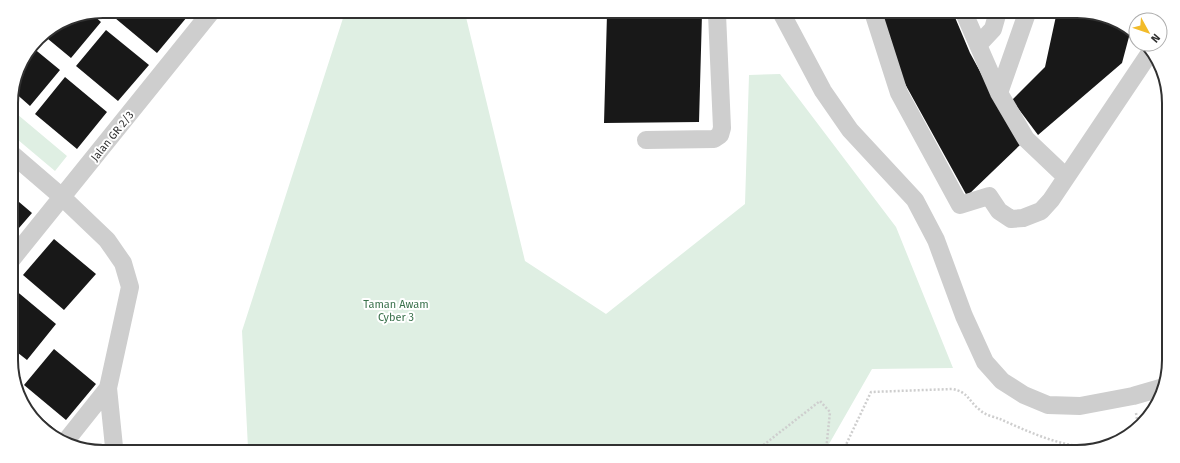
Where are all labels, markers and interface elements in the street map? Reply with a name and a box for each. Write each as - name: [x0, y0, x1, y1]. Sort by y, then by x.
- north arrow: [1128, 12, 1168, 52]
- text: N: [1148, 31, 1163, 45]
- street label: Jalan GR 2/3: [88, 109, 137, 164]
- park label: Taman Awam Cyber 3: [363, 298, 429, 324]

